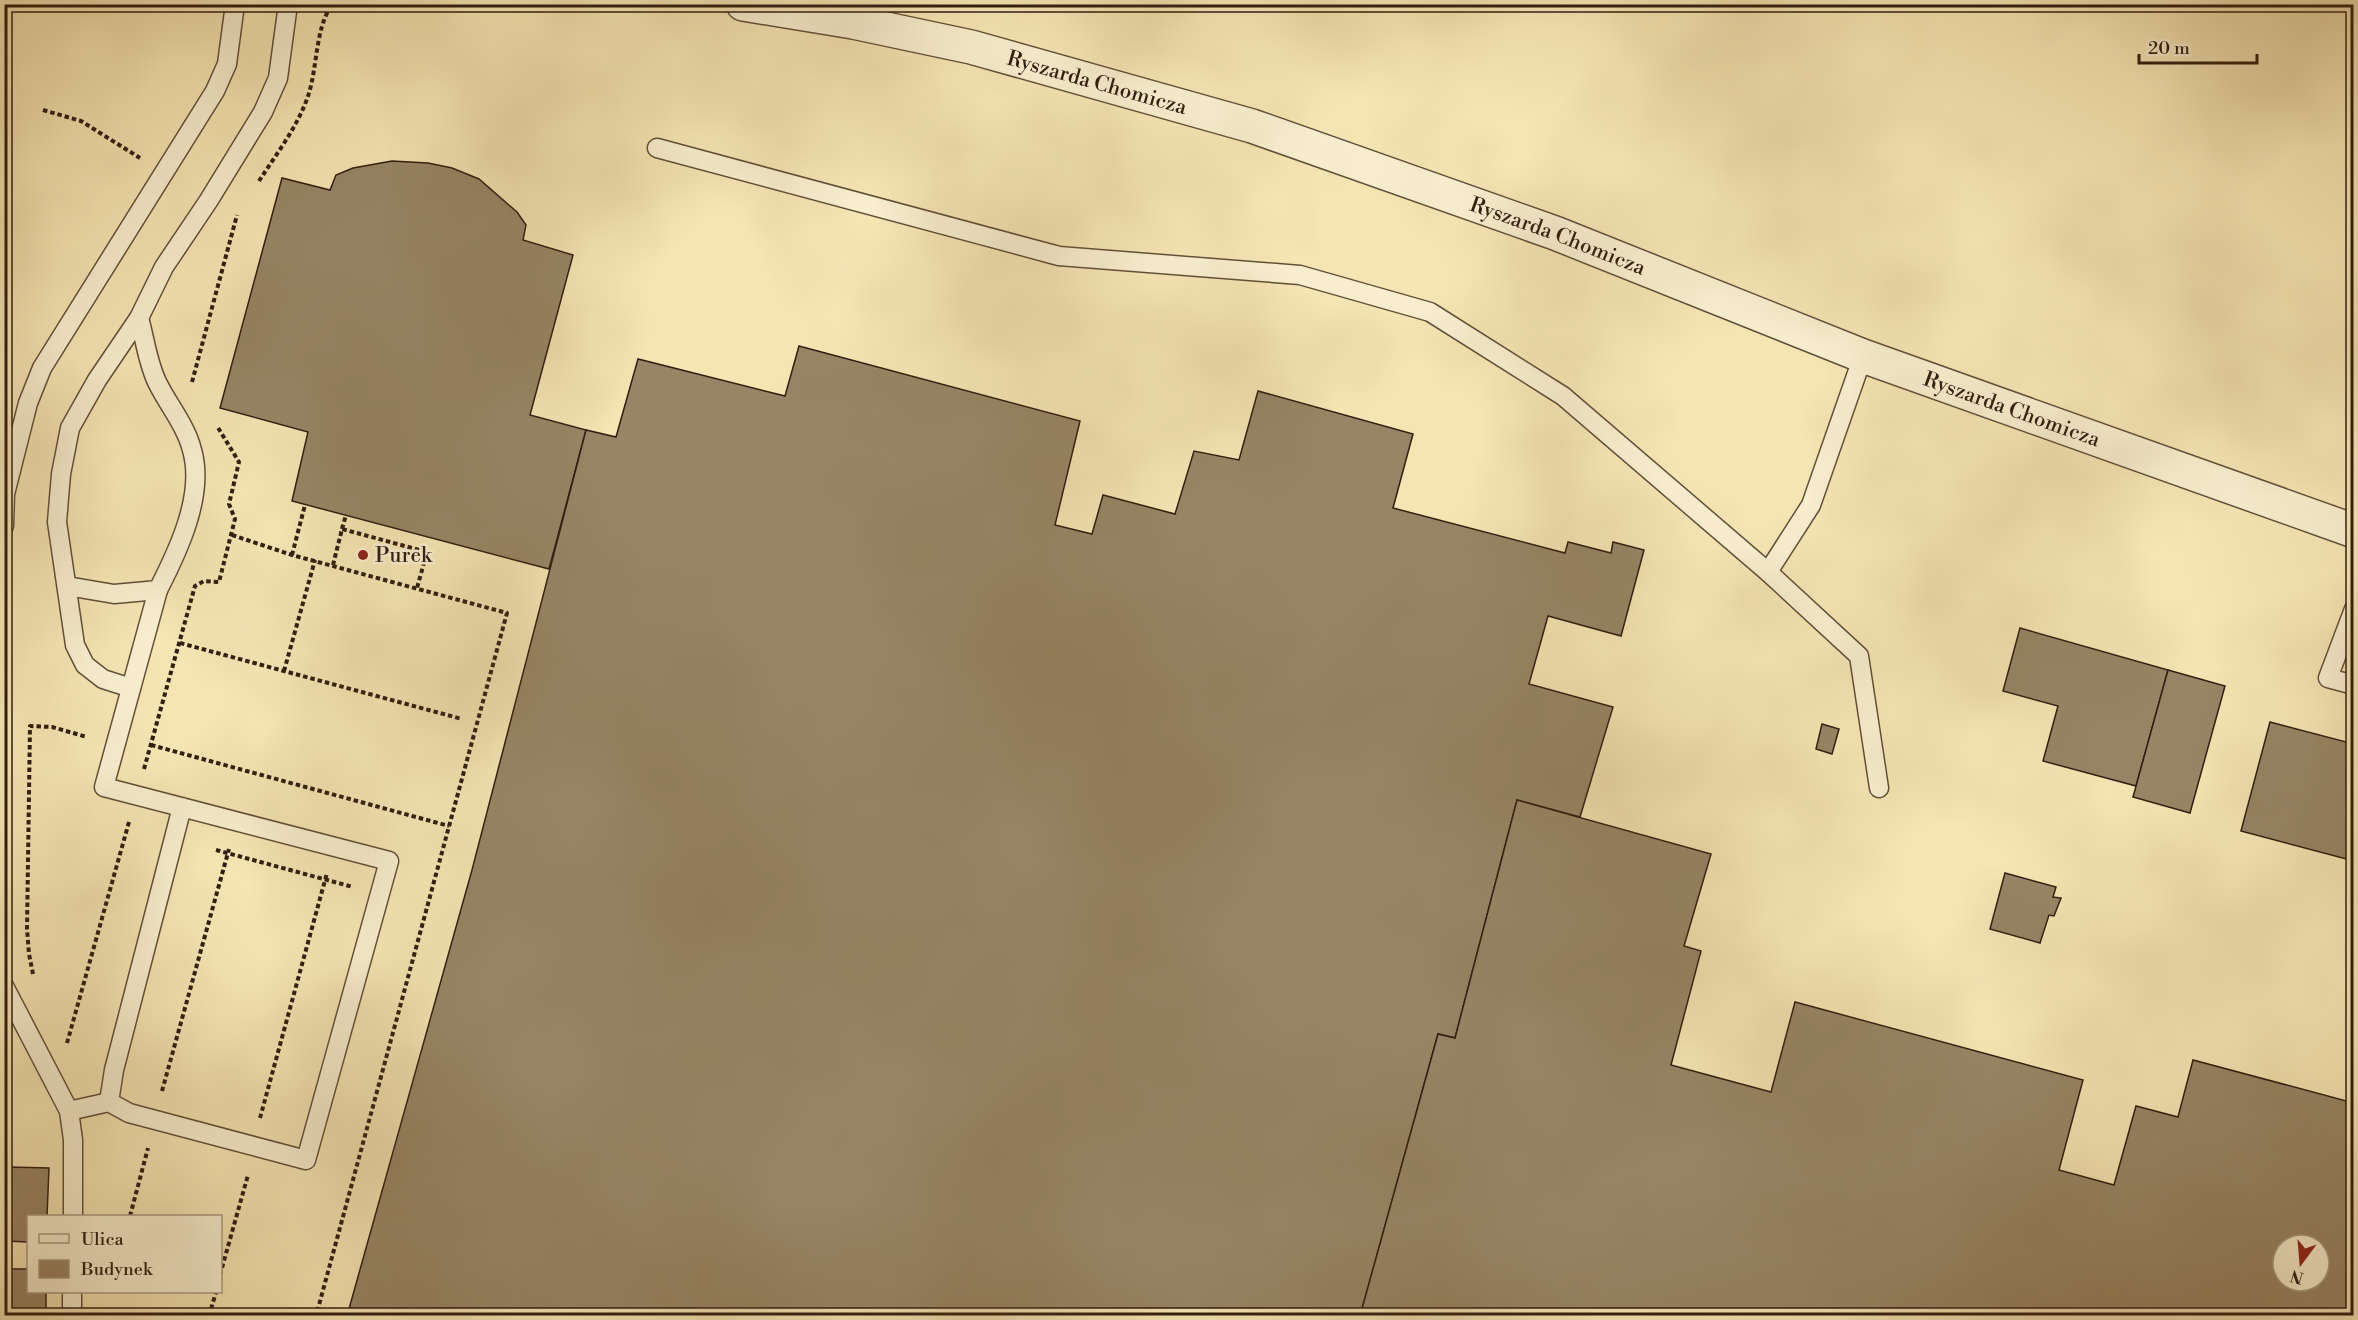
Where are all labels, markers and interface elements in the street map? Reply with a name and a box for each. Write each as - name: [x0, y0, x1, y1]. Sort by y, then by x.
- scale bar: [2139, 27, 2258, 65]
- text: 20 m: [2148, 37, 2190, 60]
- street label: Ryszarda Chomicza: [1004, 46, 1190, 121]
- street label: Ryszarda Chomicza: [1466, 192, 1649, 282]
- street label: Ryszarda Chomicza: [1920, 367, 2104, 454]
- place label: Purek: [375, 543, 433, 569]
- marker: Purek: [356, 548, 370, 562]
- legend: [27, 1215, 222, 1293]
- text: Ulica: [81, 1228, 125, 1251]
- north arrow: [2271, 1233, 2331, 1293]
- text: Budynek: [80, 1258, 154, 1281]
- text: N: [2288, 1265, 2306, 1288]

